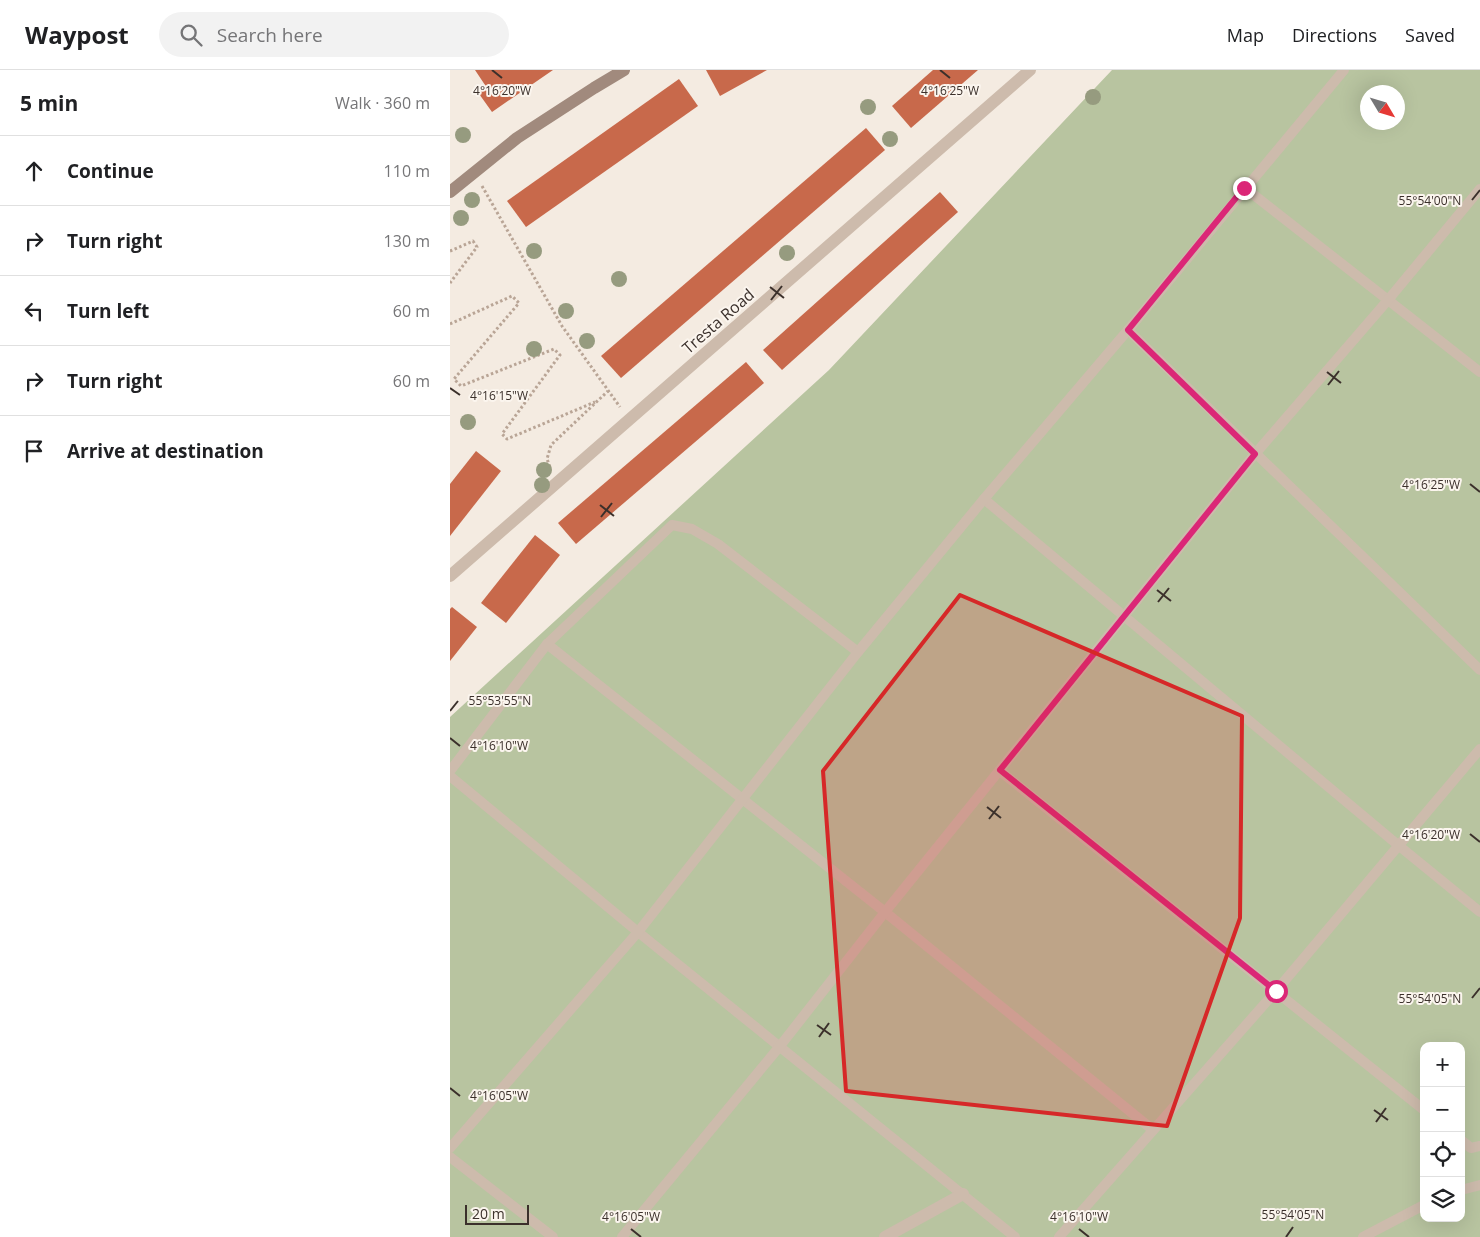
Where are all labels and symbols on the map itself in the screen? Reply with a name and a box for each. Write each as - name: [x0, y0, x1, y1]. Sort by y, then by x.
- text: 4°16'20"W: [473, 82, 531, 99]
- text: 4°16'25"W: [921, 82, 979, 99]
- north arrow: [1360, 85, 1405, 130]
- route end: [1233, 177, 1256, 200]
- text: 55°54'00"N: [1399, 192, 1461, 209]
- street label: Tresta Road: [677, 284, 759, 358]
- text: 4°16'15"W: [470, 387, 528, 404]
- text: 4°16'25"W: [1402, 476, 1460, 493]
- text: 55°53'55"N: [469, 692, 531, 709]
- text: 4°16'10"W: [470, 737, 528, 754]
- text: 4°16'20"W: [1402, 826, 1460, 843]
- route start: [1265, 980, 1288, 1003]
- text: 55°54'05"N: [1399, 990, 1461, 1007]
- text: 4°16'05"W: [470, 1087, 528, 1104]
- scale bar: [465, 1202, 529, 1225]
- text: 55°54'05"N: [1262, 1206, 1324, 1223]
- text: 4°16'05"W: [602, 1208, 660, 1225]
- text: 4°16'10"W: [1050, 1208, 1108, 1225]

